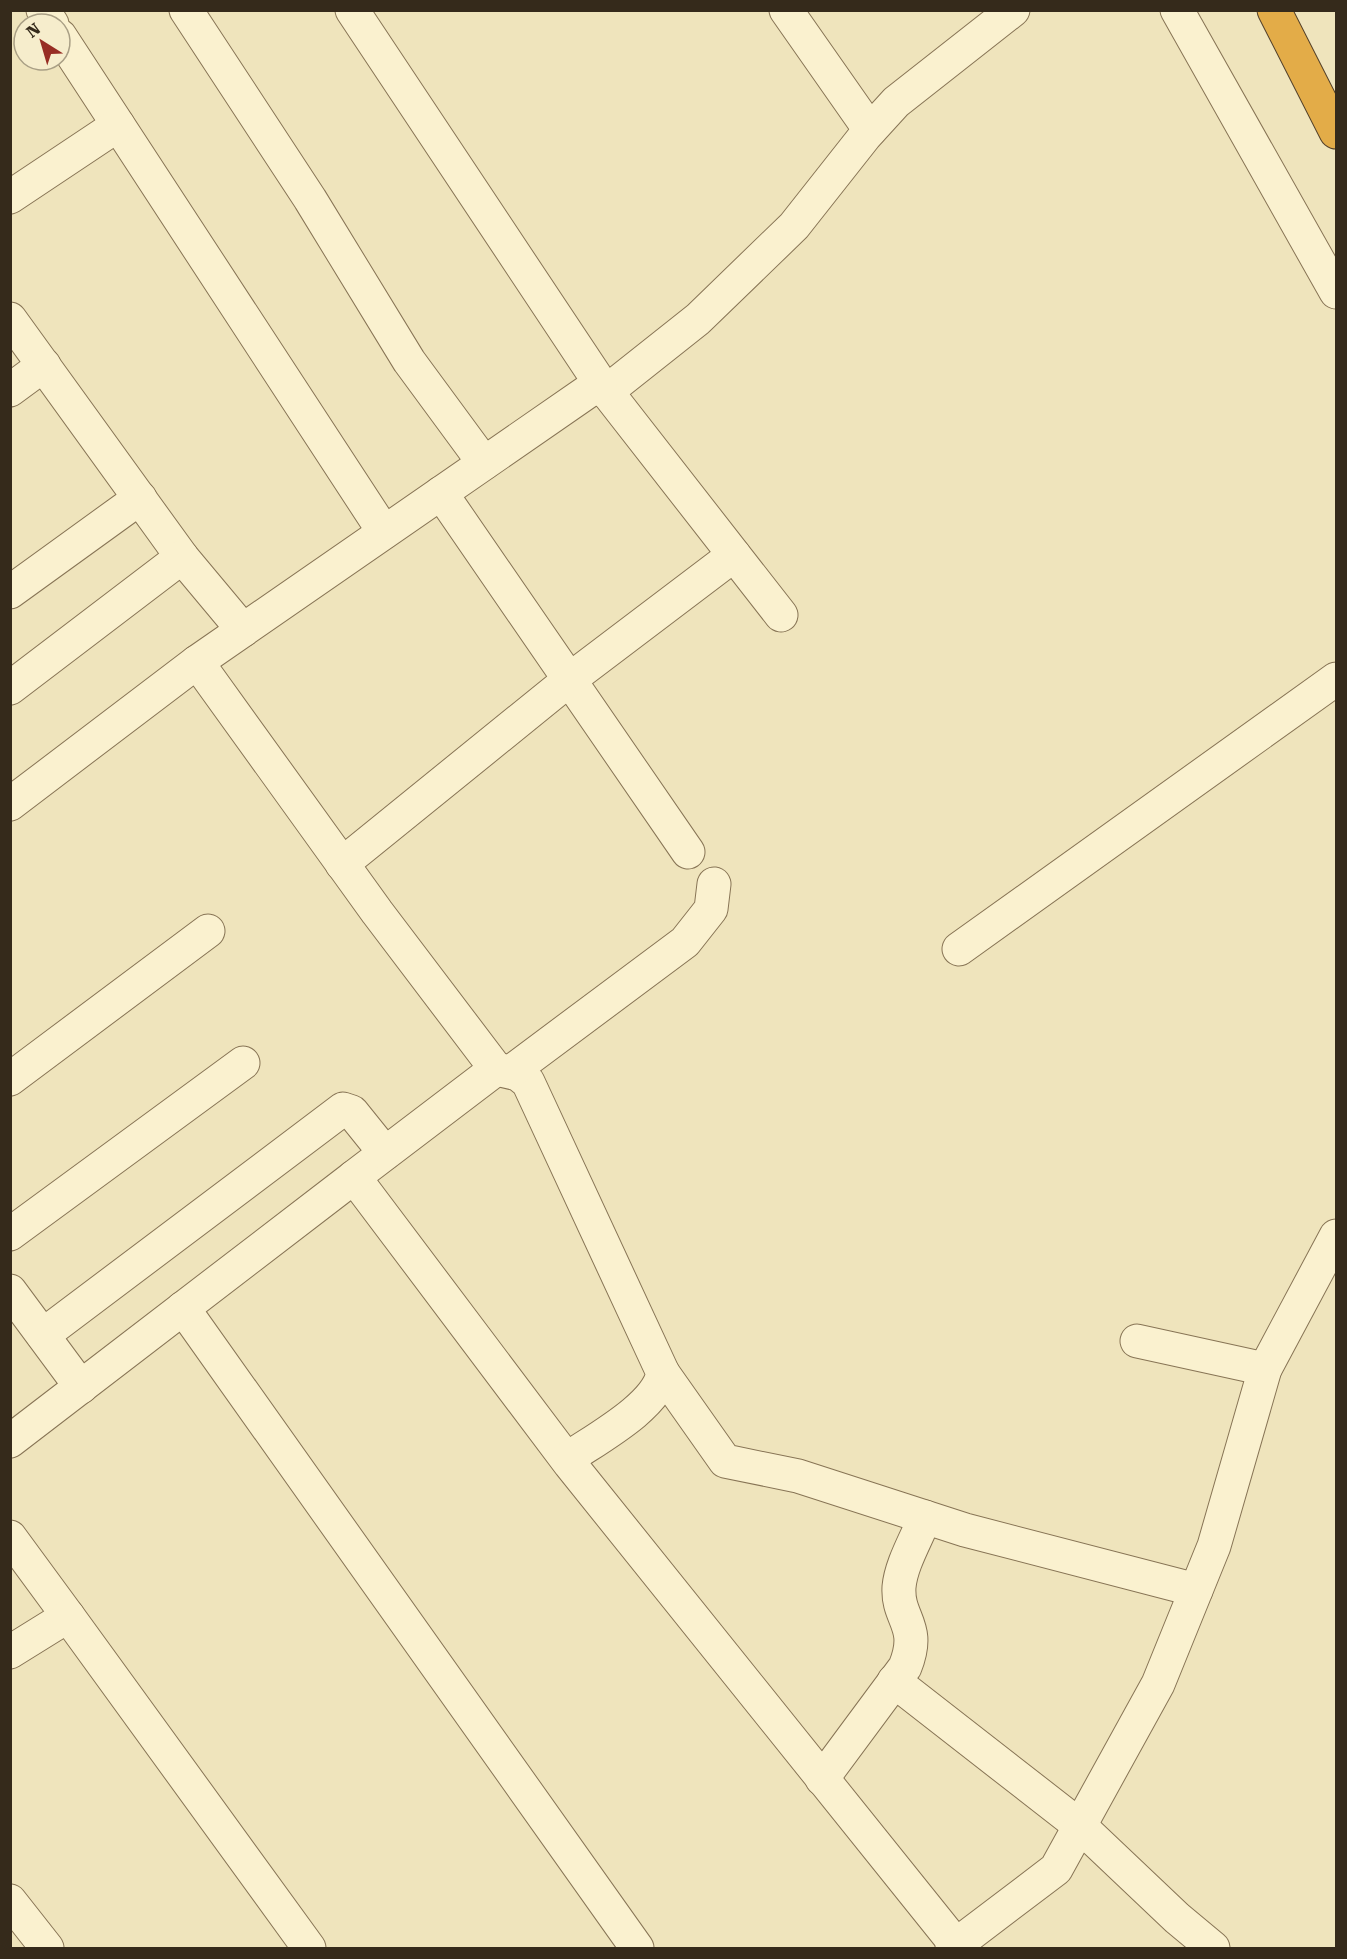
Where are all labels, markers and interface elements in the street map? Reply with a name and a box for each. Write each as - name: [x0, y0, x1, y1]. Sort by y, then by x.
- north arrow: [12, 12, 72, 72]
- text: N: [23, 19, 44, 42]

